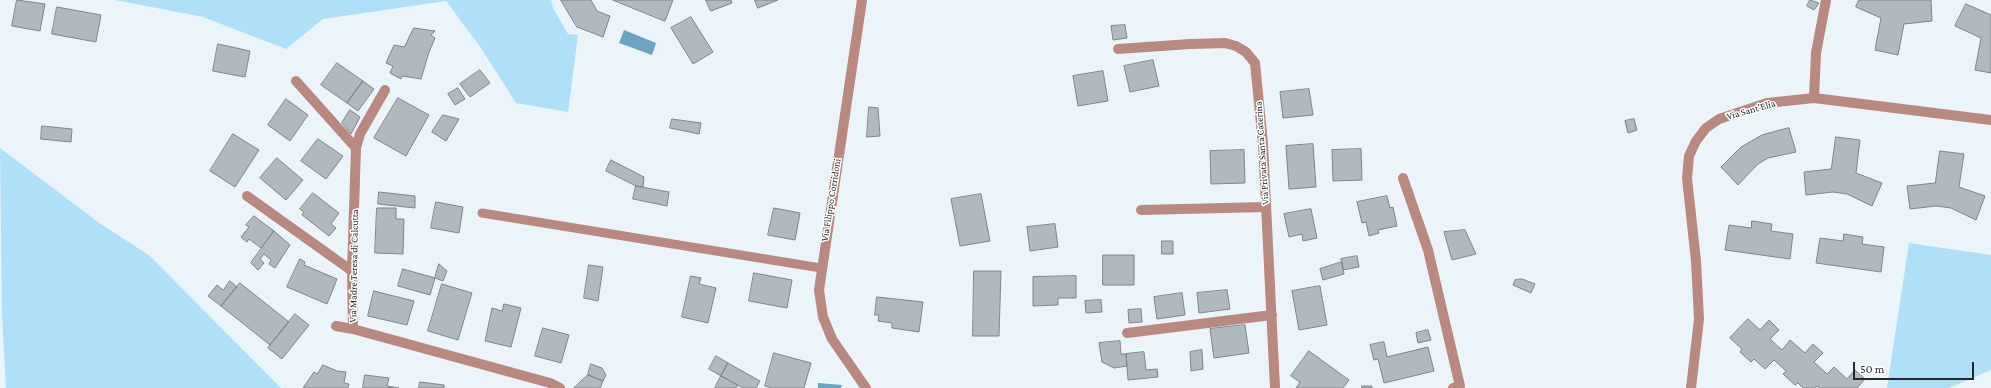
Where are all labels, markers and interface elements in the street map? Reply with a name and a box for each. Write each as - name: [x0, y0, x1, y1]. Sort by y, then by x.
- street label: Via Sant'Elia: [1725, 97, 1777, 123]
- street label: Via Privata Santa Caterina: [1252, 101, 1272, 205]
- street label: Via Filippo Corridoni: [819, 158, 843, 242]
- street label: Via Madre Teresa di Calcutta: [347, 209, 361, 323]
- scale bar: [1855, 354, 1976, 380]
- text: 50 m: [1860, 362, 1884, 376]

